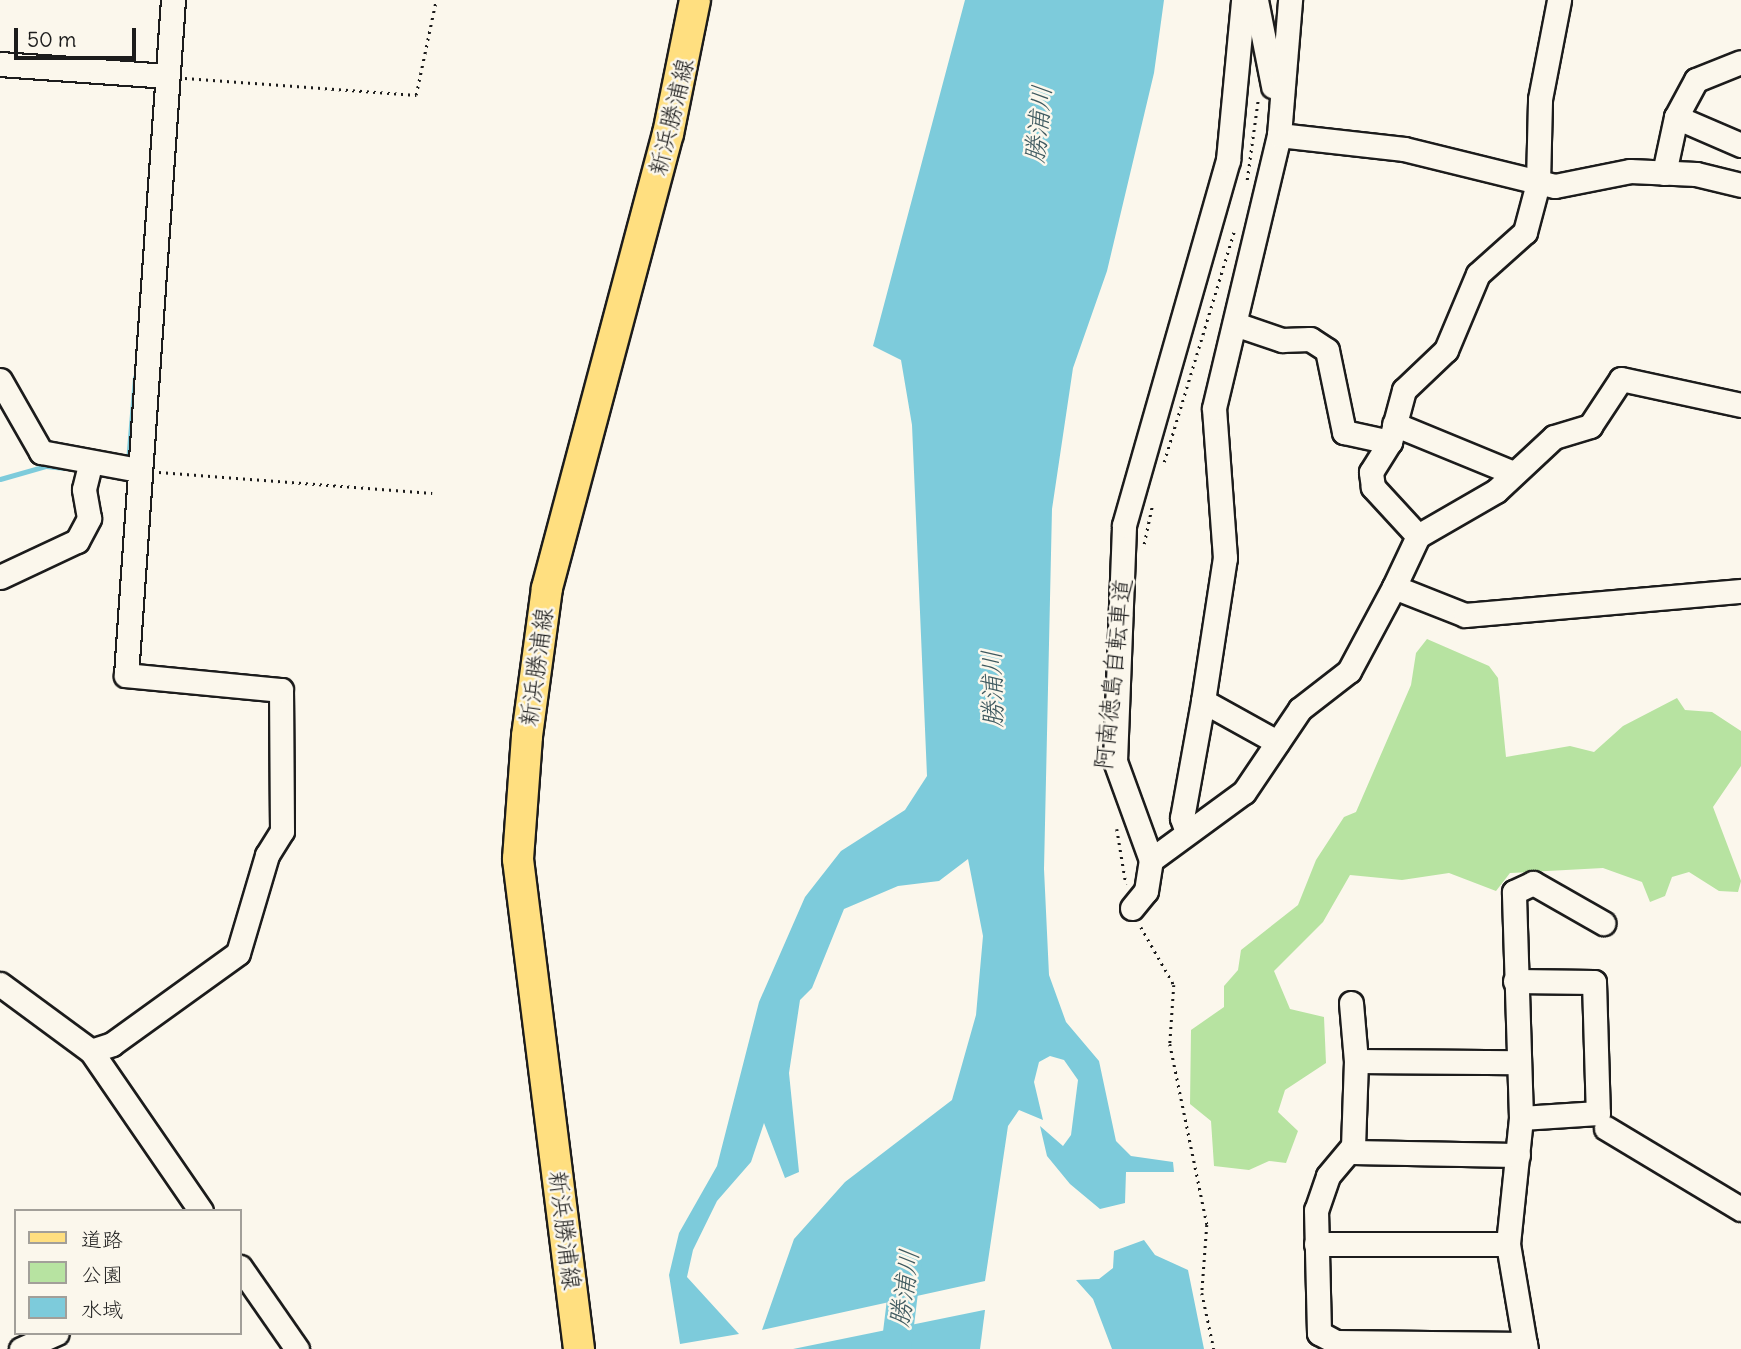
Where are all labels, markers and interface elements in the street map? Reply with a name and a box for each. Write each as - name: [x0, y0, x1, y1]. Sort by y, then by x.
- scale bar: [18, 14, 140, 58]
- text: 50 m: [27, 26, 76, 53]
- street label: 新浜勝浦線: [643, 55, 699, 179]
- water label: 勝浦川: [1018, 84, 1058, 164]
- street label: 阿南徳島自転車道: [1089, 577, 1137, 771]
- street label: 新浜勝浦線: [513, 606, 559, 728]
- water label: 勝浦川: [976, 650, 1008, 728]
- street label: 新浜勝浦線: [543, 1169, 587, 1291]
- legend: [14, 1209, 242, 1335]
- text: 道路: [81, 1226, 123, 1253]
- water label: 勝浦川: [883, 1247, 925, 1329]
- text: 公園: [81, 1261, 123, 1288]
- text: 水域: [81, 1296, 123, 1323]

